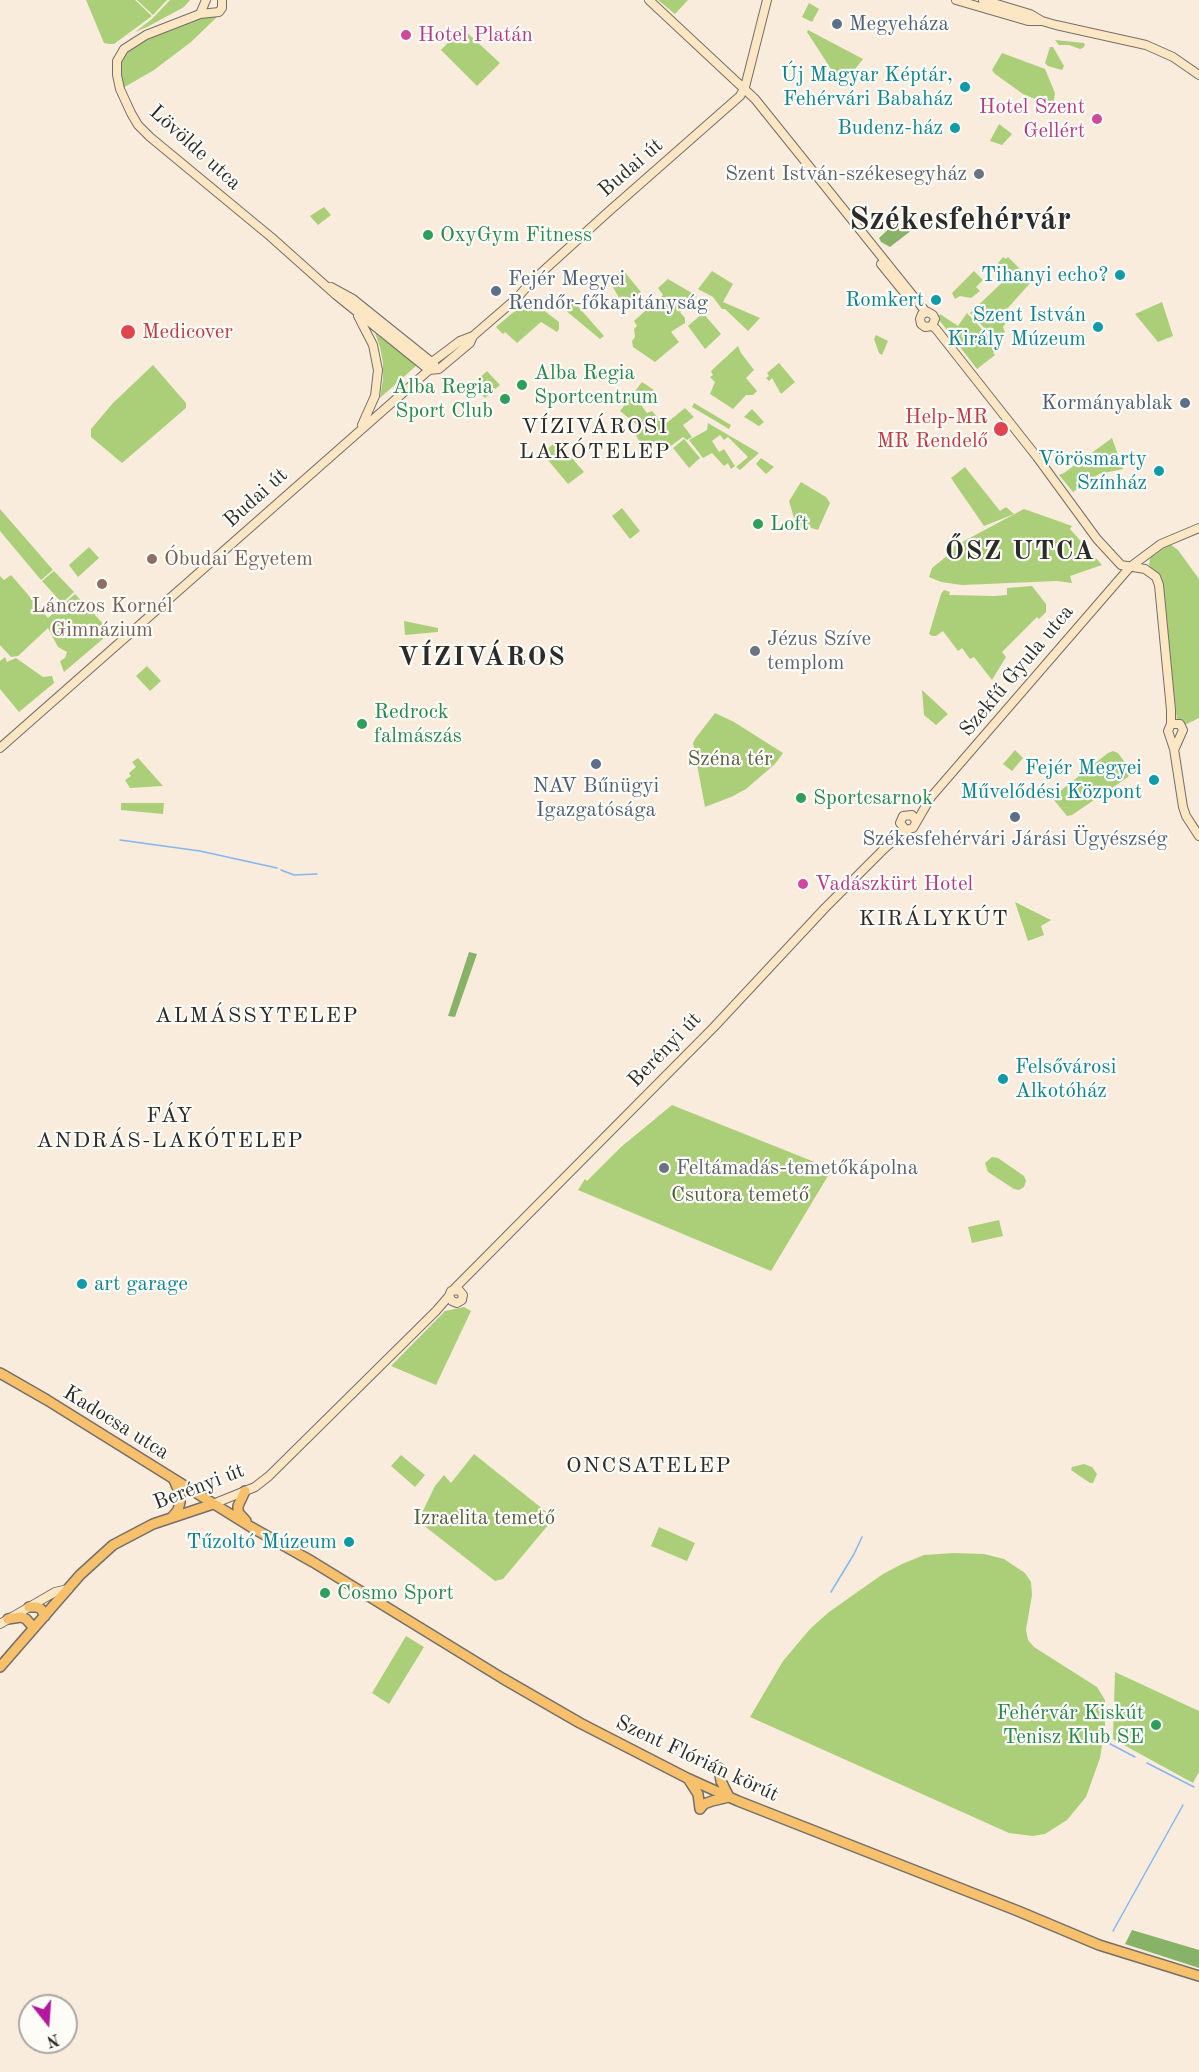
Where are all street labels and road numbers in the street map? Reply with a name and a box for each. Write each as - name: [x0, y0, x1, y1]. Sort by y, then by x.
- street label: Lövölde utca: [144, 100, 246, 196]
- street label: Budai út: [594, 133, 668, 203]
- street label: Budai út: [219, 463, 293, 533]
- street label: Szekfű Gyula utca: [955, 600, 1079, 742]
- street label: Berényi út: [623, 1007, 707, 1093]
- street label: Kadocsa utca: [58, 1380, 174, 1466]
- street label: Berényi út: [150, 1458, 248, 1516]
- street label: Szent Flórián körút: [611, 1710, 783, 1808]

